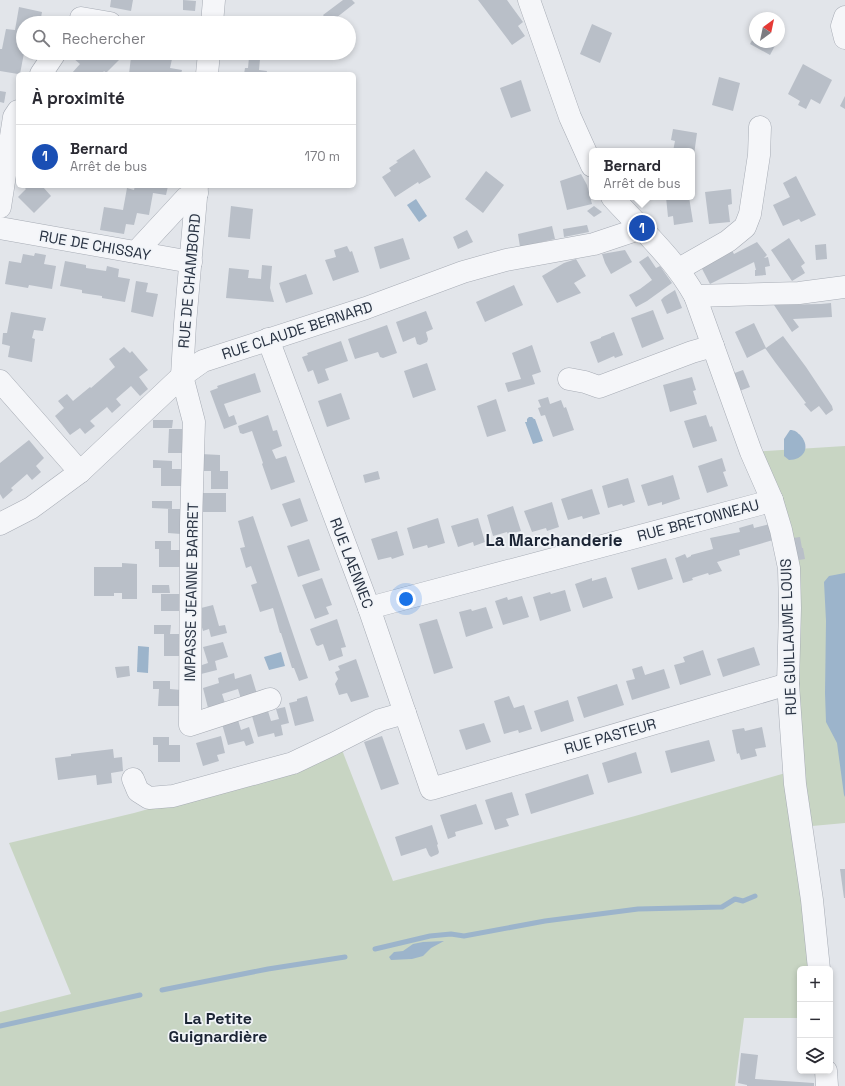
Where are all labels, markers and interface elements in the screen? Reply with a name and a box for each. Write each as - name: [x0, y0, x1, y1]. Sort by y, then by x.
- north arrow: [749, 12, 785, 48]
- search box: [16, 16, 356, 60]
- icon: search: [30, 27, 52, 49]
- text: Rechercher: [62, 29, 145, 48]
- text: À proximité: [32, 87, 125, 109]
- text: Bernard: [70, 139, 128, 158]
- text: 1: [42, 148, 48, 165]
- text: 170 m: [304, 148, 340, 165]
- popup: [589, 148, 695, 200]
- text: Bernard: [603, 156, 661, 175]
- text: Arrêt de bus: [70, 158, 147, 175]
- text: Arrêt de bus: [603, 175, 681, 192]
- street label: RUE DE CHAMBORD: [174, 213, 204, 349]
- pin: 1: [629, 213, 655, 243]
- street label: RUE DE CHISSAY: [38, 226, 152, 264]
- street label: RUE CLAUDE BERNARD: [219, 297, 375, 363]
- street label: RUE BRETONNEAU: [635, 495, 761, 545]
- street label: IMPASSE JEANNE BARRET: [180, 502, 202, 682]
- street label: RUE LAENNEC: [326, 515, 378, 611]
- district label: La Marchanderie: [485, 529, 623, 551]
- street label: RUE GUILLAUME LOUIS: [776, 558, 800, 716]
- your location: [396, 589, 416, 609]
- street label: RUE PASTEUR: [562, 714, 658, 758]
- map controls: [797, 966, 833, 1074]
- button: +: [797, 966, 833, 1002]
- button: −: [797, 1002, 833, 1038]
- district label: La Petite Guignardière: [168, 1008, 268, 1047]
- button: layers: [797, 1038, 833, 1074]

